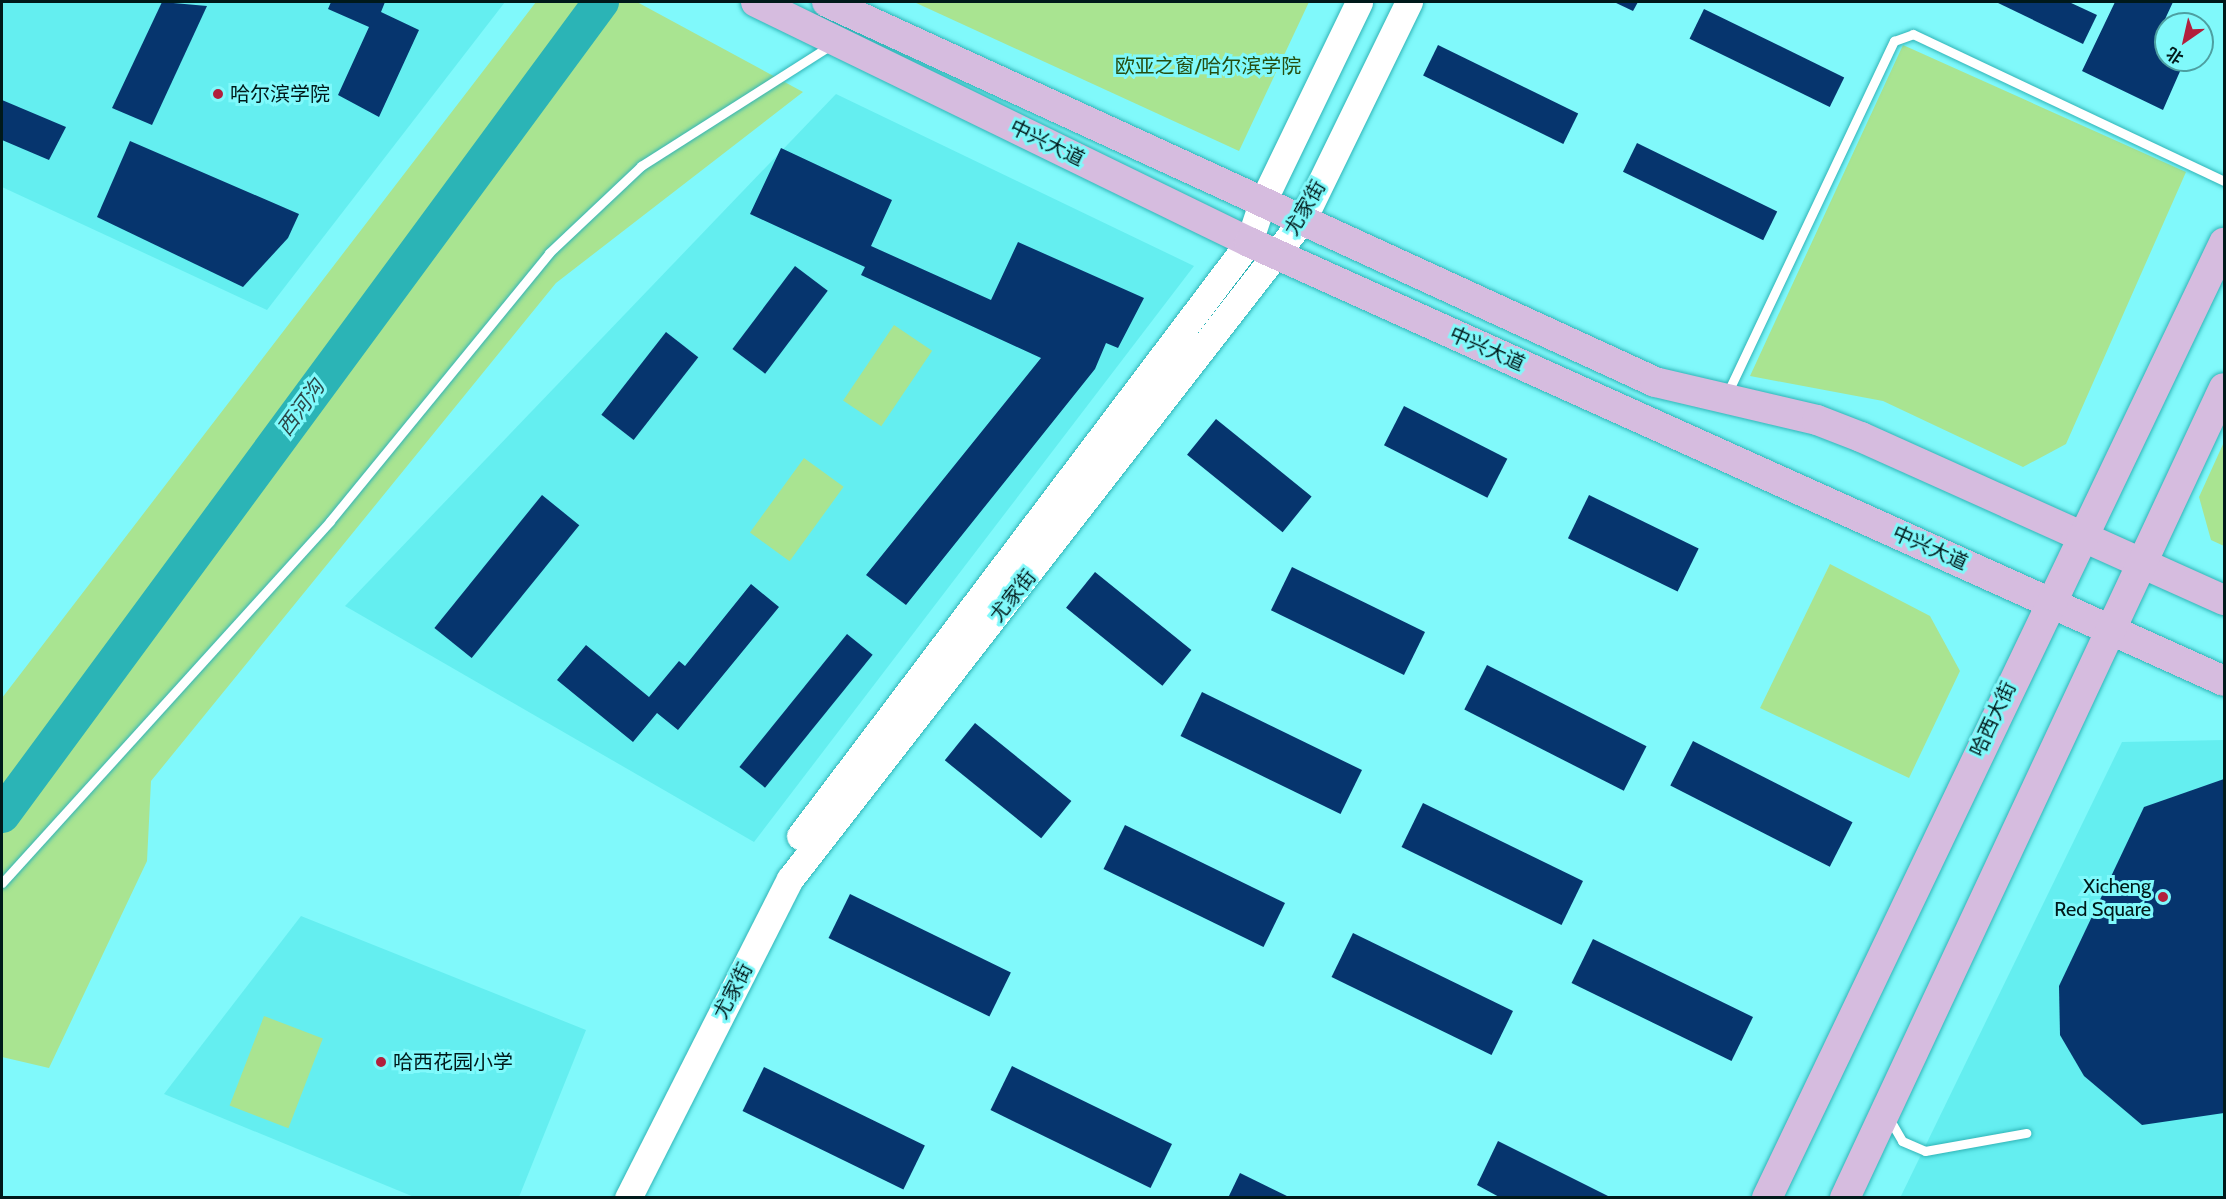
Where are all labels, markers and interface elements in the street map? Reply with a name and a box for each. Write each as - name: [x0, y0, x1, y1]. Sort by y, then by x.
- north arrow: [2154, 12, 2214, 72]
- text: 北: [2163, 43, 2187, 68]
- park label: 欧亚之窗/哈尔滨学院: [1115, 54, 1301, 78]
- place label: 哈尔滨学院: [230, 82, 330, 106]
- marker: 哈尔滨学院: [211, 87, 225, 101]
- street label: 中兴大道: [1006, 115, 1088, 171]
- street label: 尤家街: [1280, 176, 1330, 240]
- street label: 中兴大道: [1446, 322, 1528, 376]
- water label: 西河沟: [272, 375, 330, 441]
- street label: 中兴大道: [1889, 521, 1971, 575]
- street label: 尤家街: [985, 565, 1041, 627]
- street label: 哈西大街: [1965, 678, 2021, 760]
- place label: Xicheng Red Square: [2054, 874, 2151, 921]
- marker: Xicheng Red Square: [2156, 890, 2170, 904]
- street label: 尤家街: [709, 959, 757, 1023]
- place label: 哈西花园小学: [393, 1050, 513, 1074]
- marker: 哈西花园小学: [374, 1055, 388, 1069]

